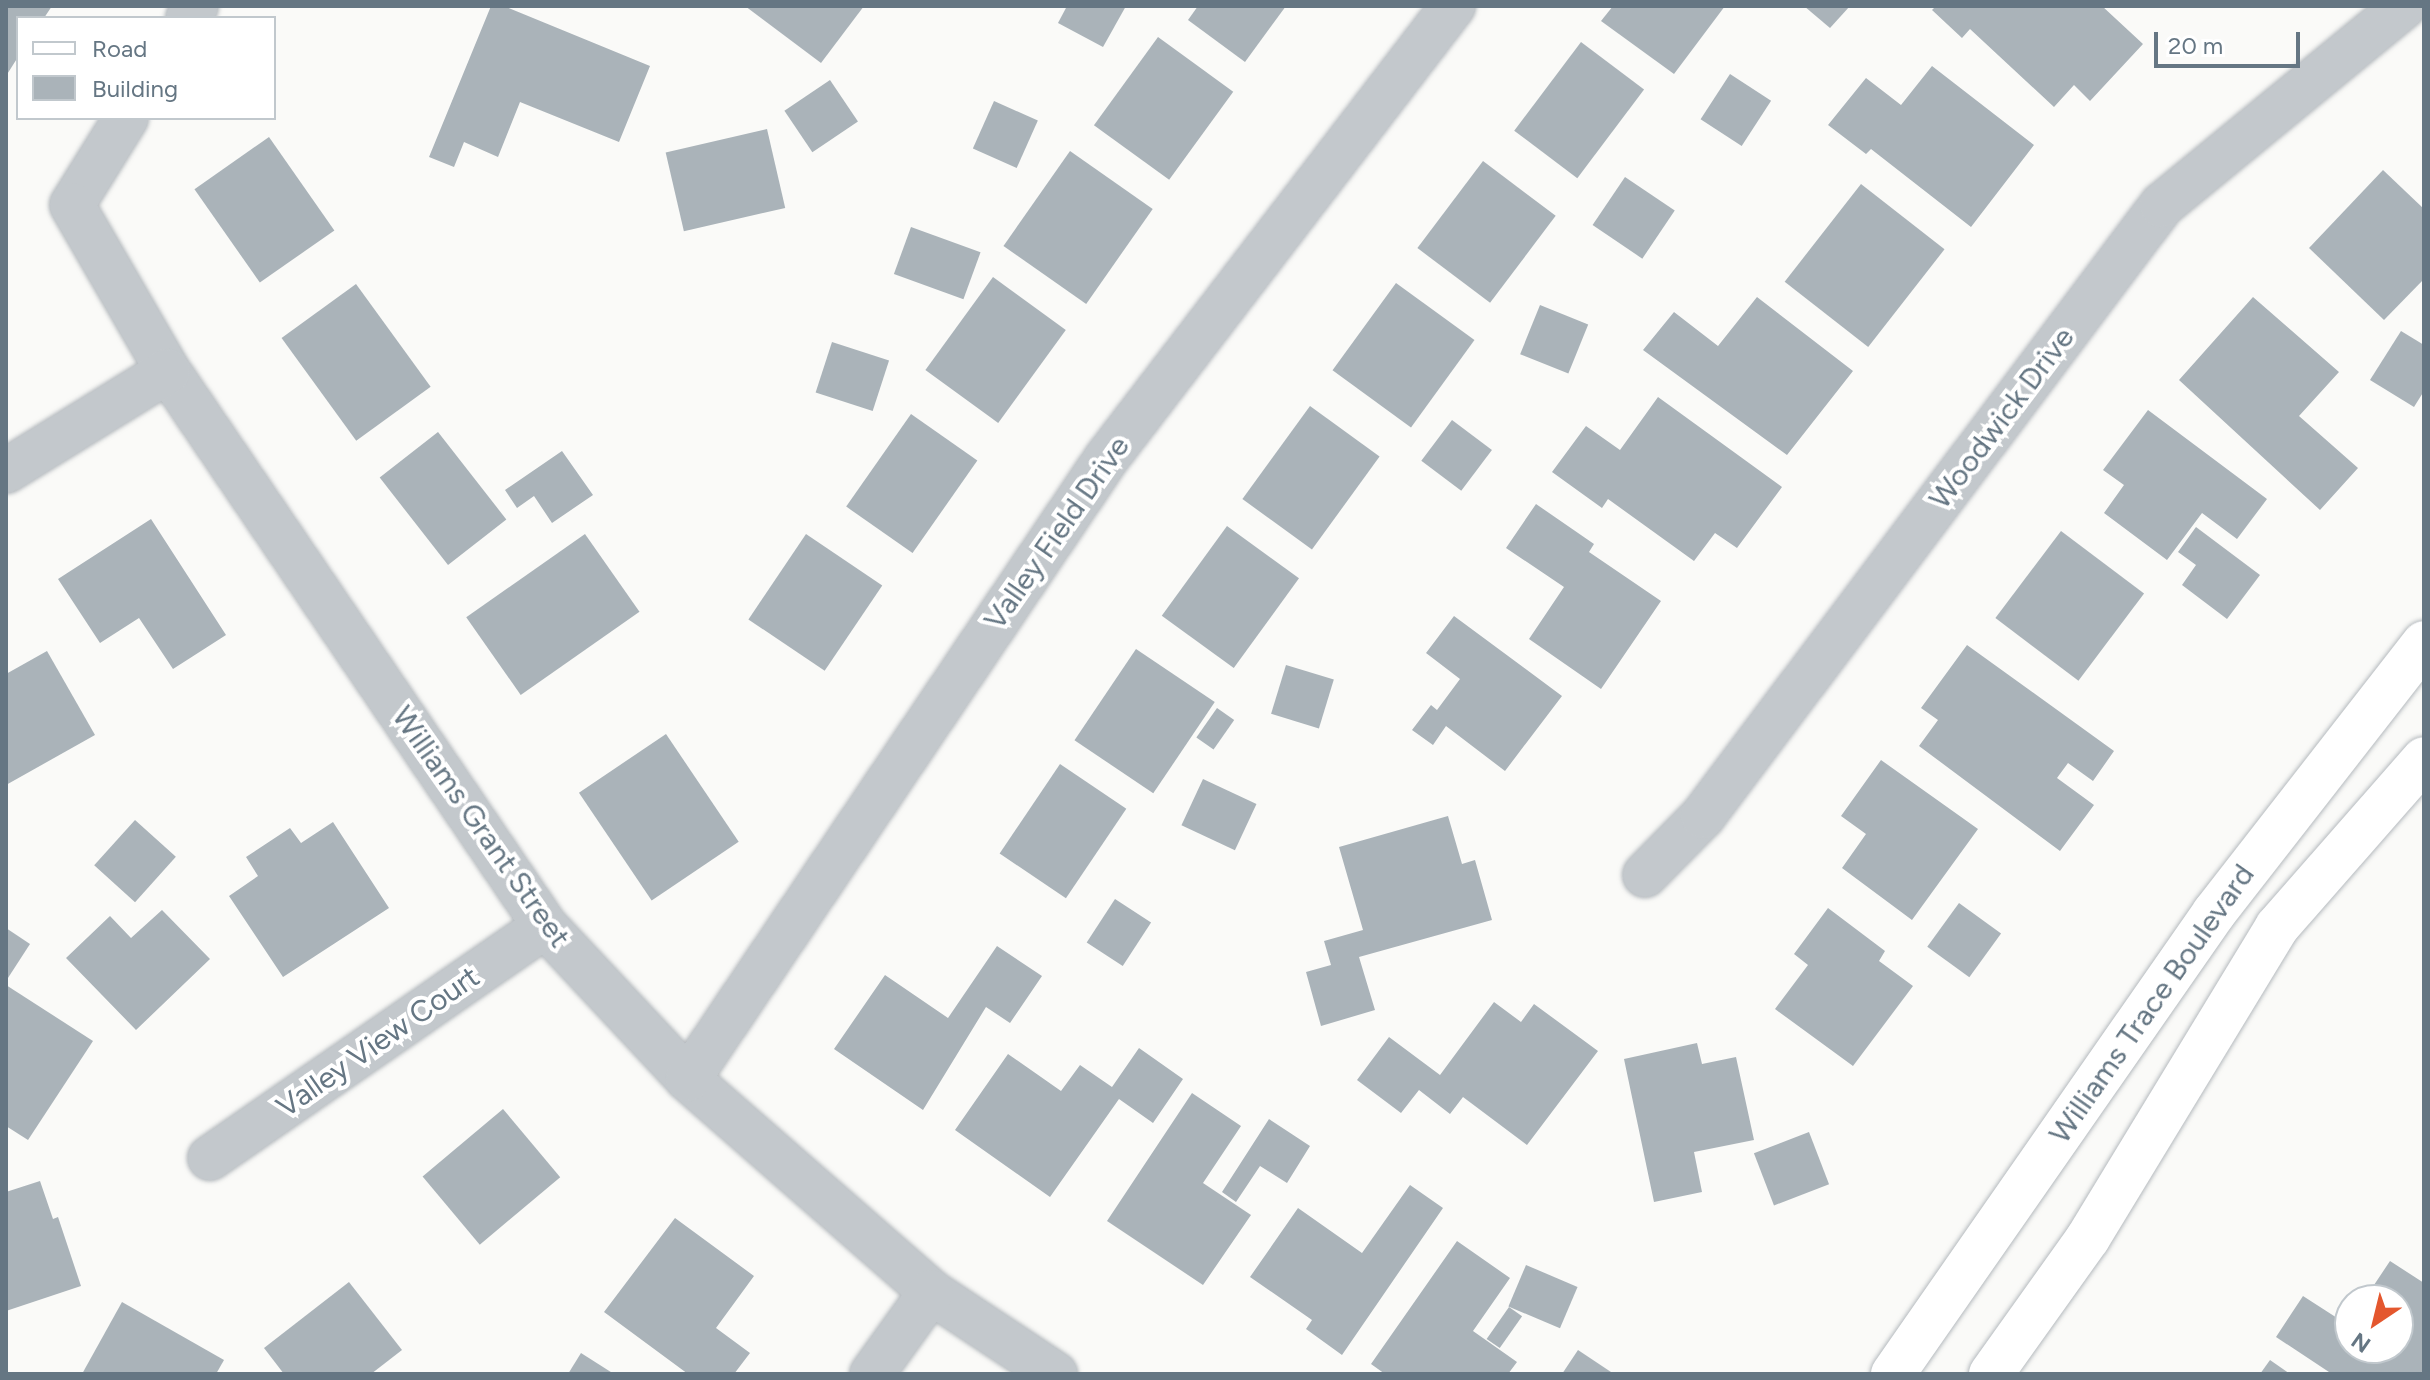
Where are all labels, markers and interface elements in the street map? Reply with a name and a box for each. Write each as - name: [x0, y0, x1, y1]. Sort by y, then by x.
- legend: [16, 16, 276, 120]
- scale bar: [2158, 16, 2304, 66]
- text: 20 m: [2168, 31, 2223, 60]
- text: Road: [92, 34, 147, 63]
- text: Building: [92, 74, 178, 103]
- street label: Woodwick Drive: [1922, 320, 2082, 516]
- street label: Valley Field Drive: [977, 429, 1137, 637]
- street label: Williams Grant Street: [384, 700, 578, 954]
- street label: Williams Trace Boulevard: [2042, 858, 2262, 1150]
- street label: Valley View Court: [270, 959, 486, 1125]
- north arrow: [2334, 1284, 2414, 1364]
- text: N: [2346, 1326, 2376, 1358]

